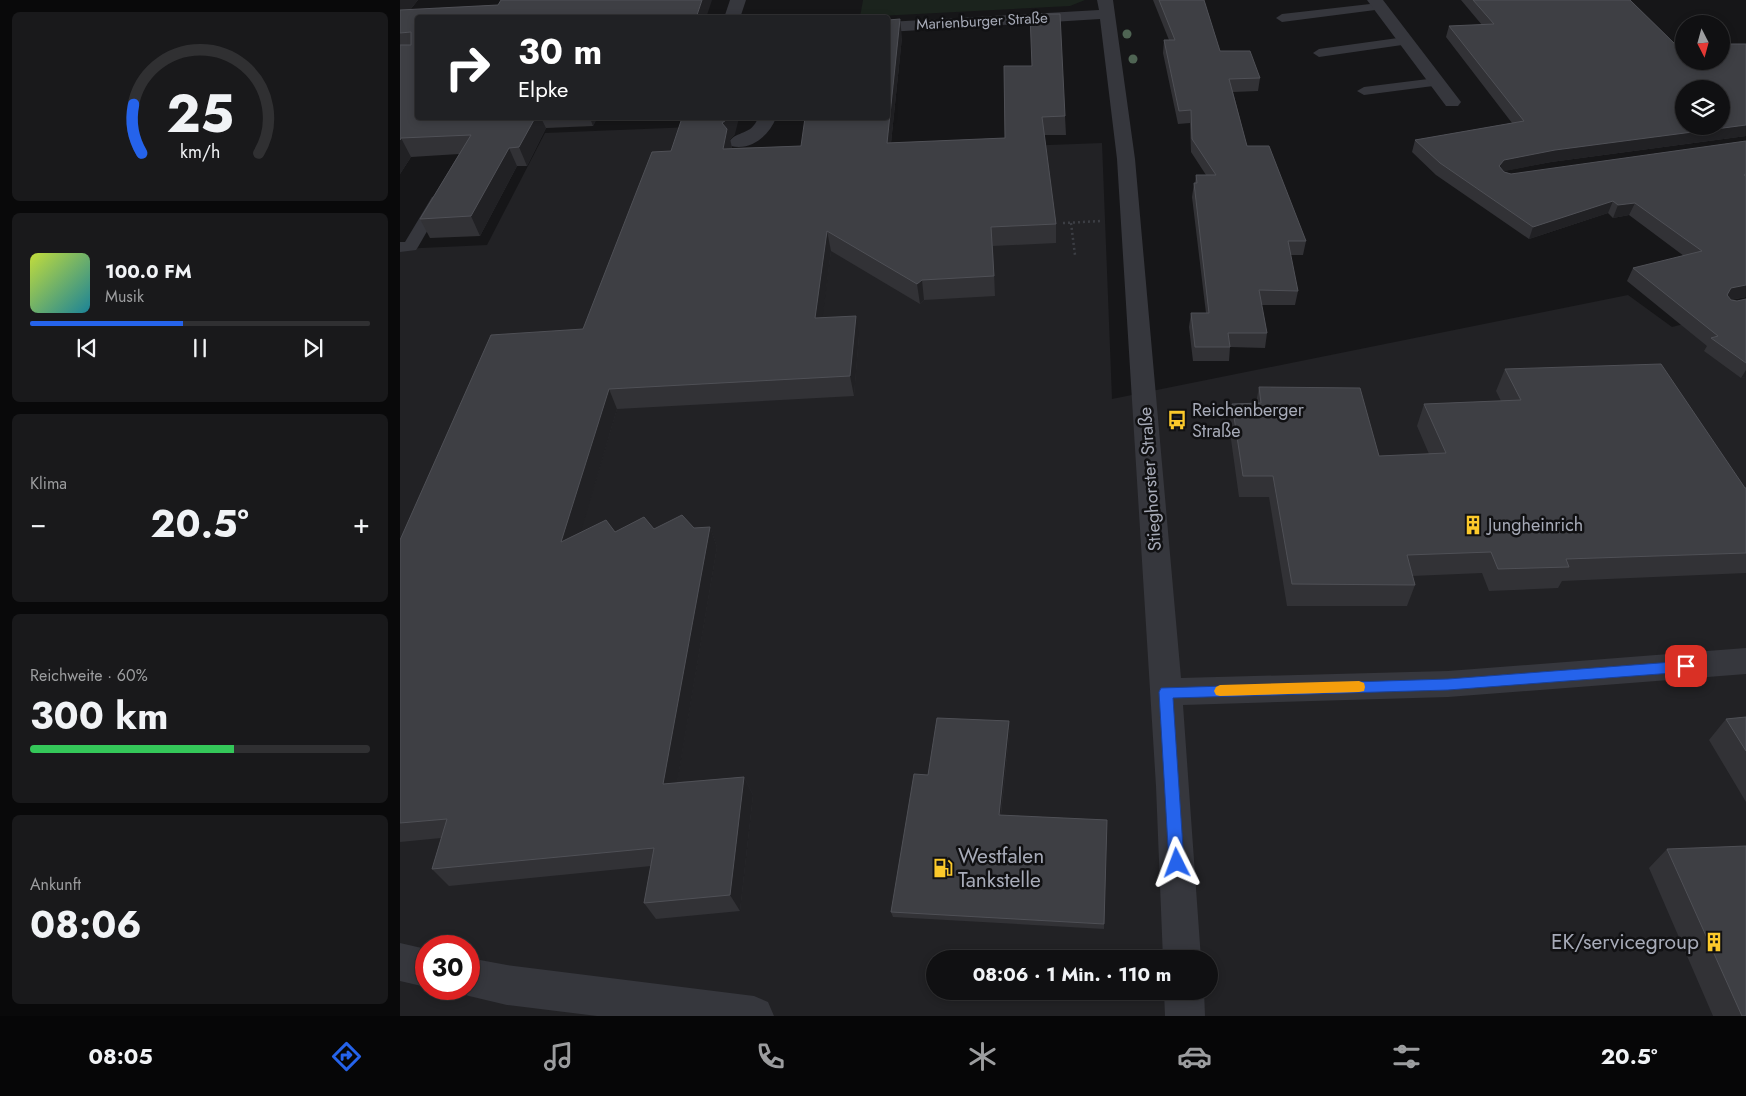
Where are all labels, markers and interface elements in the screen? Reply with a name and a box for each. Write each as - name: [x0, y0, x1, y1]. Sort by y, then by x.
- street label: Marienburger Straße: [916, 7, 1049, 35]
- north arrow: [1675, 15, 1730, 70]
- map controls: [1675, 15, 1730, 135]
- text: 30 m: [518, 27, 602, 77]
- icon: right: [435, 35, 500, 100]
- text: Elpke: [518, 73, 568, 105]
- text: 25: [166, 76, 234, 152]
- button: layers: [1675, 80, 1730, 135]
- text: km/h: [180, 139, 220, 165]
- text: 100.0 FM: [105, 258, 192, 285]
- text: Musik: [105, 285, 144, 308]
- icon: previous: [73, 334, 101, 362]
- icon: pause: [186, 334, 214, 362]
- icon: next: [299, 334, 327, 362]
- place label: Reichenberger Straße: [1192, 397, 1305, 444]
- street label: Stieghorster Straße: [1132, 406, 1168, 552]
- bus stop icon: Reichenberger Straße: [1166, 409, 1188, 431]
- text: Klima: [30, 472, 67, 495]
- text: 20.5°: [151, 496, 249, 551]
- text: −: [30, 503, 47, 544]
- text: +: [353, 503, 370, 544]
- place label: Jungheinrich: [1486, 512, 1583, 538]
- building icon: Jungheinrich: [1462, 514, 1484, 536]
- pin: [1665, 645, 1707, 687]
- icon: arrive: [1672, 652, 1700, 680]
- text: Reichweite · 60%: [30, 664, 148, 687]
- text: 300 km: [30, 688, 168, 743]
- position arrow: [1150, 836, 1202, 888]
- place label: Westfalen Tankstelle: [958, 841, 1044, 895]
- fuel station icon: Westfalen Tankstelle: [932, 857, 954, 879]
- text: Ankunft: [30, 873, 81, 896]
- text: 08:06: [30, 897, 142, 952]
- place label: EK/servicegroup: [1551, 927, 1699, 957]
- building icon: EK/servicegroup: [1703, 931, 1725, 953]
- speed limit sign: 30: [415, 935, 480, 1000]
- text: 08:06 · 1 Min. · 110 m: [973, 961, 1171, 988]
- icon: directions: [329, 1039, 364, 1074]
- icon: music: [541, 1039, 576, 1074]
- icon: phone: [753, 1039, 788, 1074]
- icon: climate: [965, 1039, 1000, 1074]
- icon: car: [1177, 1039, 1212, 1074]
- icon: filters: [1389, 1039, 1424, 1074]
- text: 08:05: [88, 1040, 153, 1072]
- text: 20.5°: [1601, 1040, 1657, 1072]

